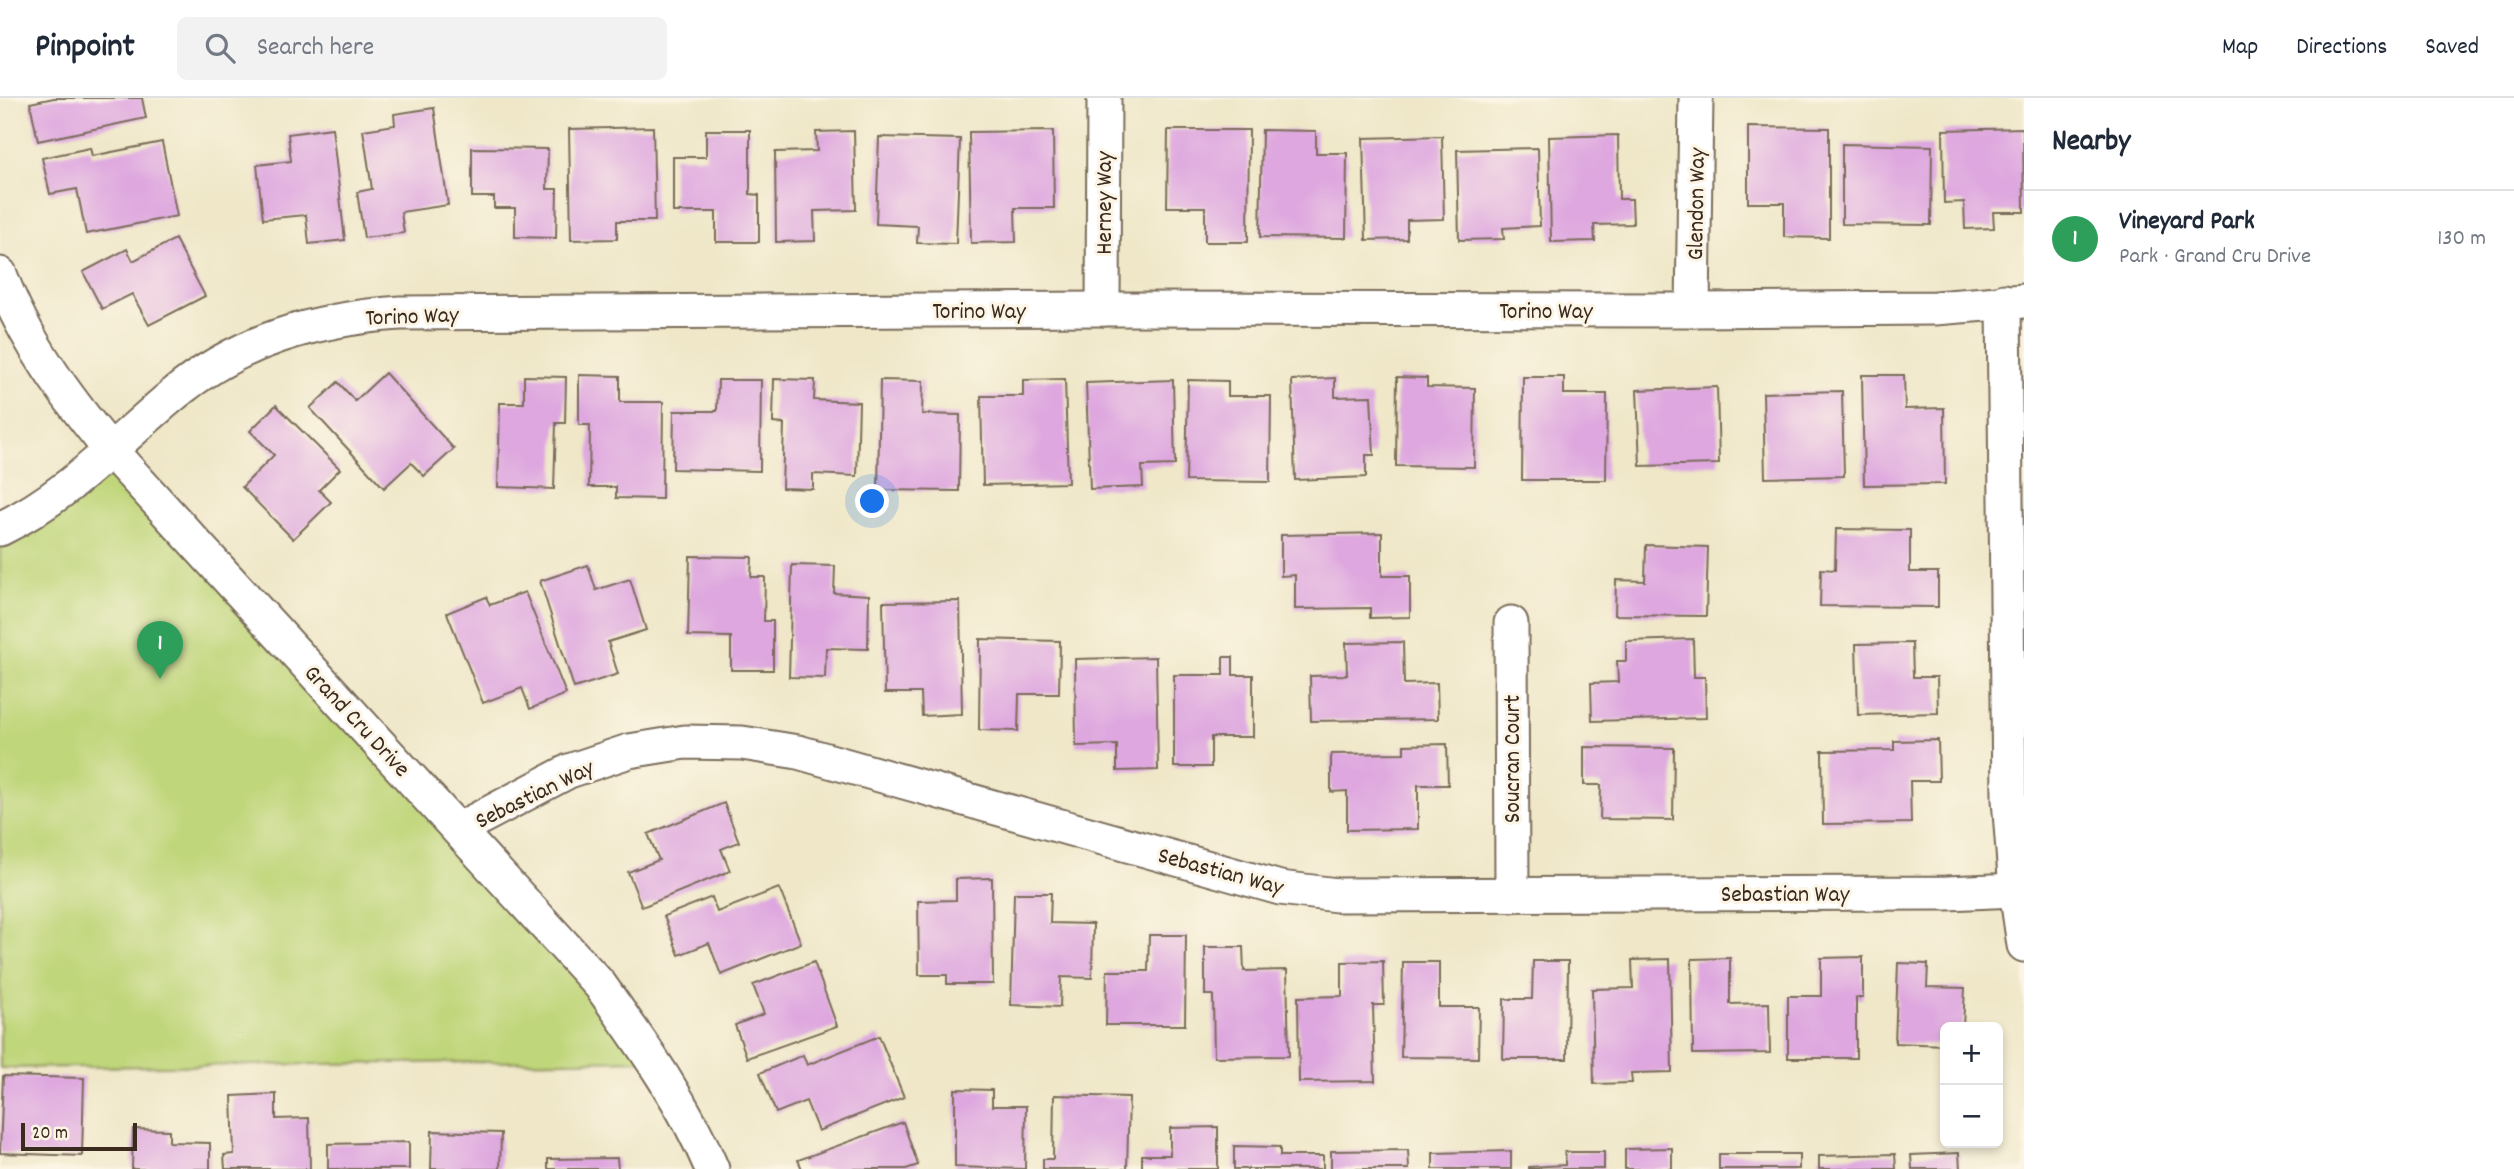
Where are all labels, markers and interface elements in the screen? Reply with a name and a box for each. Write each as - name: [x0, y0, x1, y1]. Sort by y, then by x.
- search box: [177, 17, 667, 80]
- text: Pinpoint: [35, 25, 135, 72]
- icon: search: [201, 29, 239, 67]
- text: Search here: [257, 30, 374, 67]
- text: Map: [2222, 31, 2258, 65]
- text: Directions: [2296, 31, 2387, 65]
- text: Saved: [2425, 31, 2479, 65]
- text: Nearby: [2052, 122, 2130, 165]
- street label: Glendon Way: [1680, 146, 1716, 261]
- street label: Herney Way: [1089, 150, 1123, 255]
- text: Vineyard Park: [2119, 204, 2255, 241]
- text: 1: [2072, 223, 2078, 256]
- text: 130 m: [2437, 223, 2486, 256]
- text: Park · Grand Cru Drive: [2119, 241, 2311, 274]
- street label: Torino Way: [932, 296, 1027, 330]
- street label: Torino Way: [1499, 296, 1594, 330]
- street label: Torino Way: [365, 299, 461, 337]
- your location: [855, 484, 889, 518]
- pin: 1: [137, 621, 183, 679]
- street label: Grand Cru Drive: [295, 658, 417, 786]
- street label: Soucran Court: [1497, 695, 1531, 823]
- street label: Sebastian Way: [470, 752, 602, 839]
- street label: Sebastian Way: [1154, 840, 1288, 906]
- street label: Sebastian Way: [1721, 879, 1851, 913]
- map controls: [1940, 1022, 2003, 1148]
- button: +: [1940, 1022, 2003, 1085]
- button: −: [1940, 1085, 2003, 1148]
- scale bar: [21, 1120, 136, 1152]
- text: 20 m: [32, 1121, 68, 1148]

